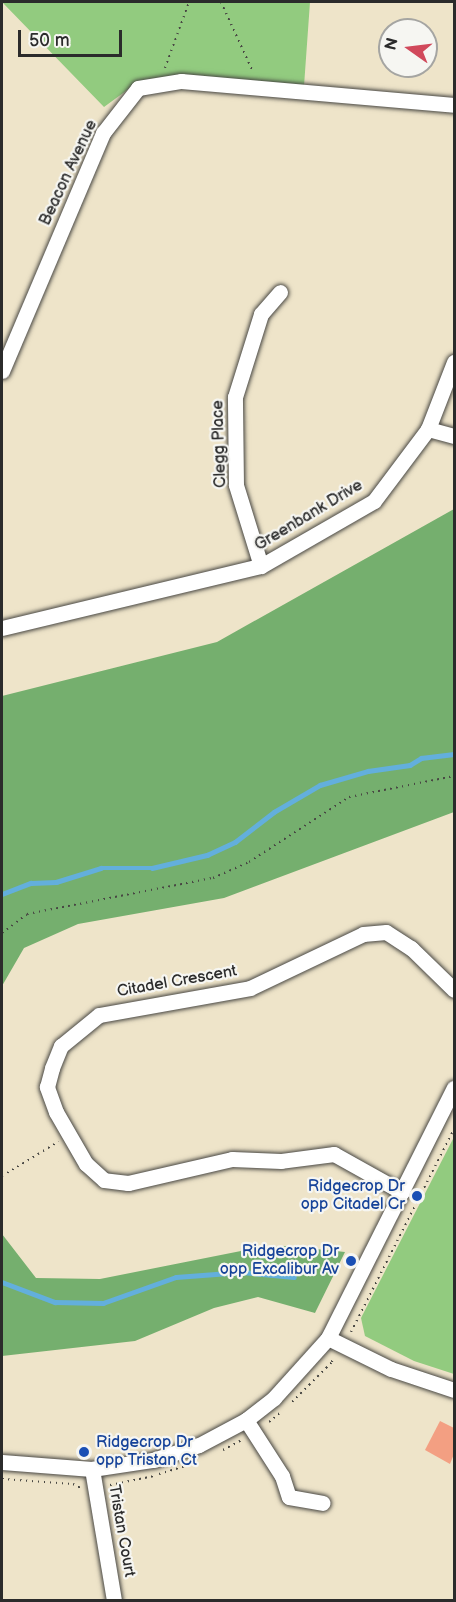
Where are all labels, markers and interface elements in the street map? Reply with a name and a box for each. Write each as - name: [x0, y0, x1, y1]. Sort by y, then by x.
- scale bar: [21, 18, 124, 56]
- north arrow: [378, 18, 438, 78]
- text: 50 m: [29, 30, 70, 51]
- text: N: [381, 36, 403, 52]
- street label: Beacon Avenue: [36, 117, 102, 229]
- street label: Clegg Place: [209, 400, 231, 488]
- street label: Greenbank Drive: [252, 476, 366, 556]
- street label: Citadel Crescent: [116, 962, 238, 1002]
- place label: Ridgecrop Dr opp Citadel Cr: [301, 1177, 405, 1215]
- marker: Ridgecrop Dr opp Citadel Cr: [410, 1189, 424, 1203]
- place label: Ridgecrop Dr opp Excalibur Av: [220, 1242, 339, 1280]
- marker: Ridgecrop Dr opp Excalibur Av: [344, 1254, 358, 1268]
- place label: Ridgecrop Dr opp Tristan Ct: [96, 1433, 197, 1471]
- marker: Ridgecrop Dr opp Tristan Ct: [77, 1445, 91, 1459]
- street label: Tristan Court: [103, 1483, 139, 1579]

